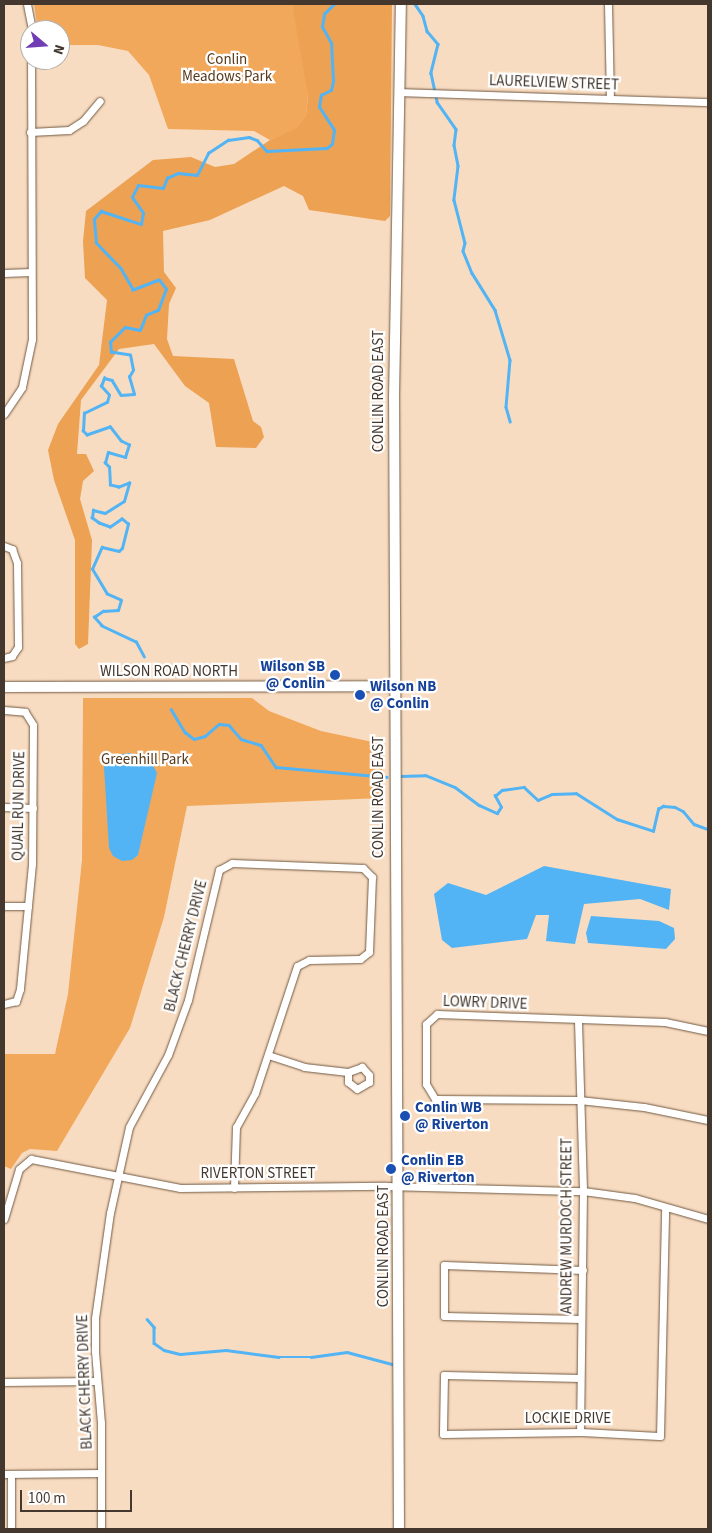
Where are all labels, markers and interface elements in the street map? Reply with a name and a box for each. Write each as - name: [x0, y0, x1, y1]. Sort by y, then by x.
- north arrow: [20, 20, 70, 70]
- text: N: [47, 42, 69, 57]
- park label: Conlin Meadows Park: [182, 50, 272, 85]
- street label: LAURELVIEW STREET: [489, 72, 619, 94]
- street label: CONLIN ROAD EAST: [370, 330, 388, 452]
- place label: Wilson SB @ Conlin: [260, 657, 325, 692]
- street label: WILSON ROAD NORTH: [100, 663, 238, 681]
- marker: Wilson SB @ Conlin: [329, 669, 341, 681]
- place label: Wilson NB @ Conlin: [370, 677, 436, 712]
- marker: Wilson NB @ Conlin: [354, 689, 366, 701]
- street label: CONLIN ROAD EAST: [370, 736, 388, 858]
- street label: QUAIL RUN DRIVE: [9, 751, 29, 861]
- park label: Greenhill Park: [101, 751, 189, 769]
- street label: BLACK CHERRY DRIVE: [161, 878, 211, 1014]
- street label: LOWRY DRIVE: [442, 993, 528, 1013]
- place label: Conlin WB @ Riverton: [415, 1098, 489, 1133]
- marker: Conlin WB @ Riverton: [399, 1110, 411, 1122]
- street label: ANDREW MURDOCH STREET: [558, 1138, 576, 1314]
- place label: Conlin EB @ Riverton: [401, 1151, 475, 1186]
- marker: Conlin EB @ Riverton: [385, 1163, 397, 1175]
- street label: RIVERTON STREET: [201, 1165, 315, 1183]
- street label: CONLIN ROAD EAST: [375, 1185, 393, 1307]
- street label: BLACK CHERRY DRIVE: [74, 1314, 96, 1450]
- street label: LOCKIE DRIVE: [525, 1410, 611, 1428]
- scale bar: [22, 1480, 135, 1512]
- text: 100 m: [28, 1488, 66, 1509]

